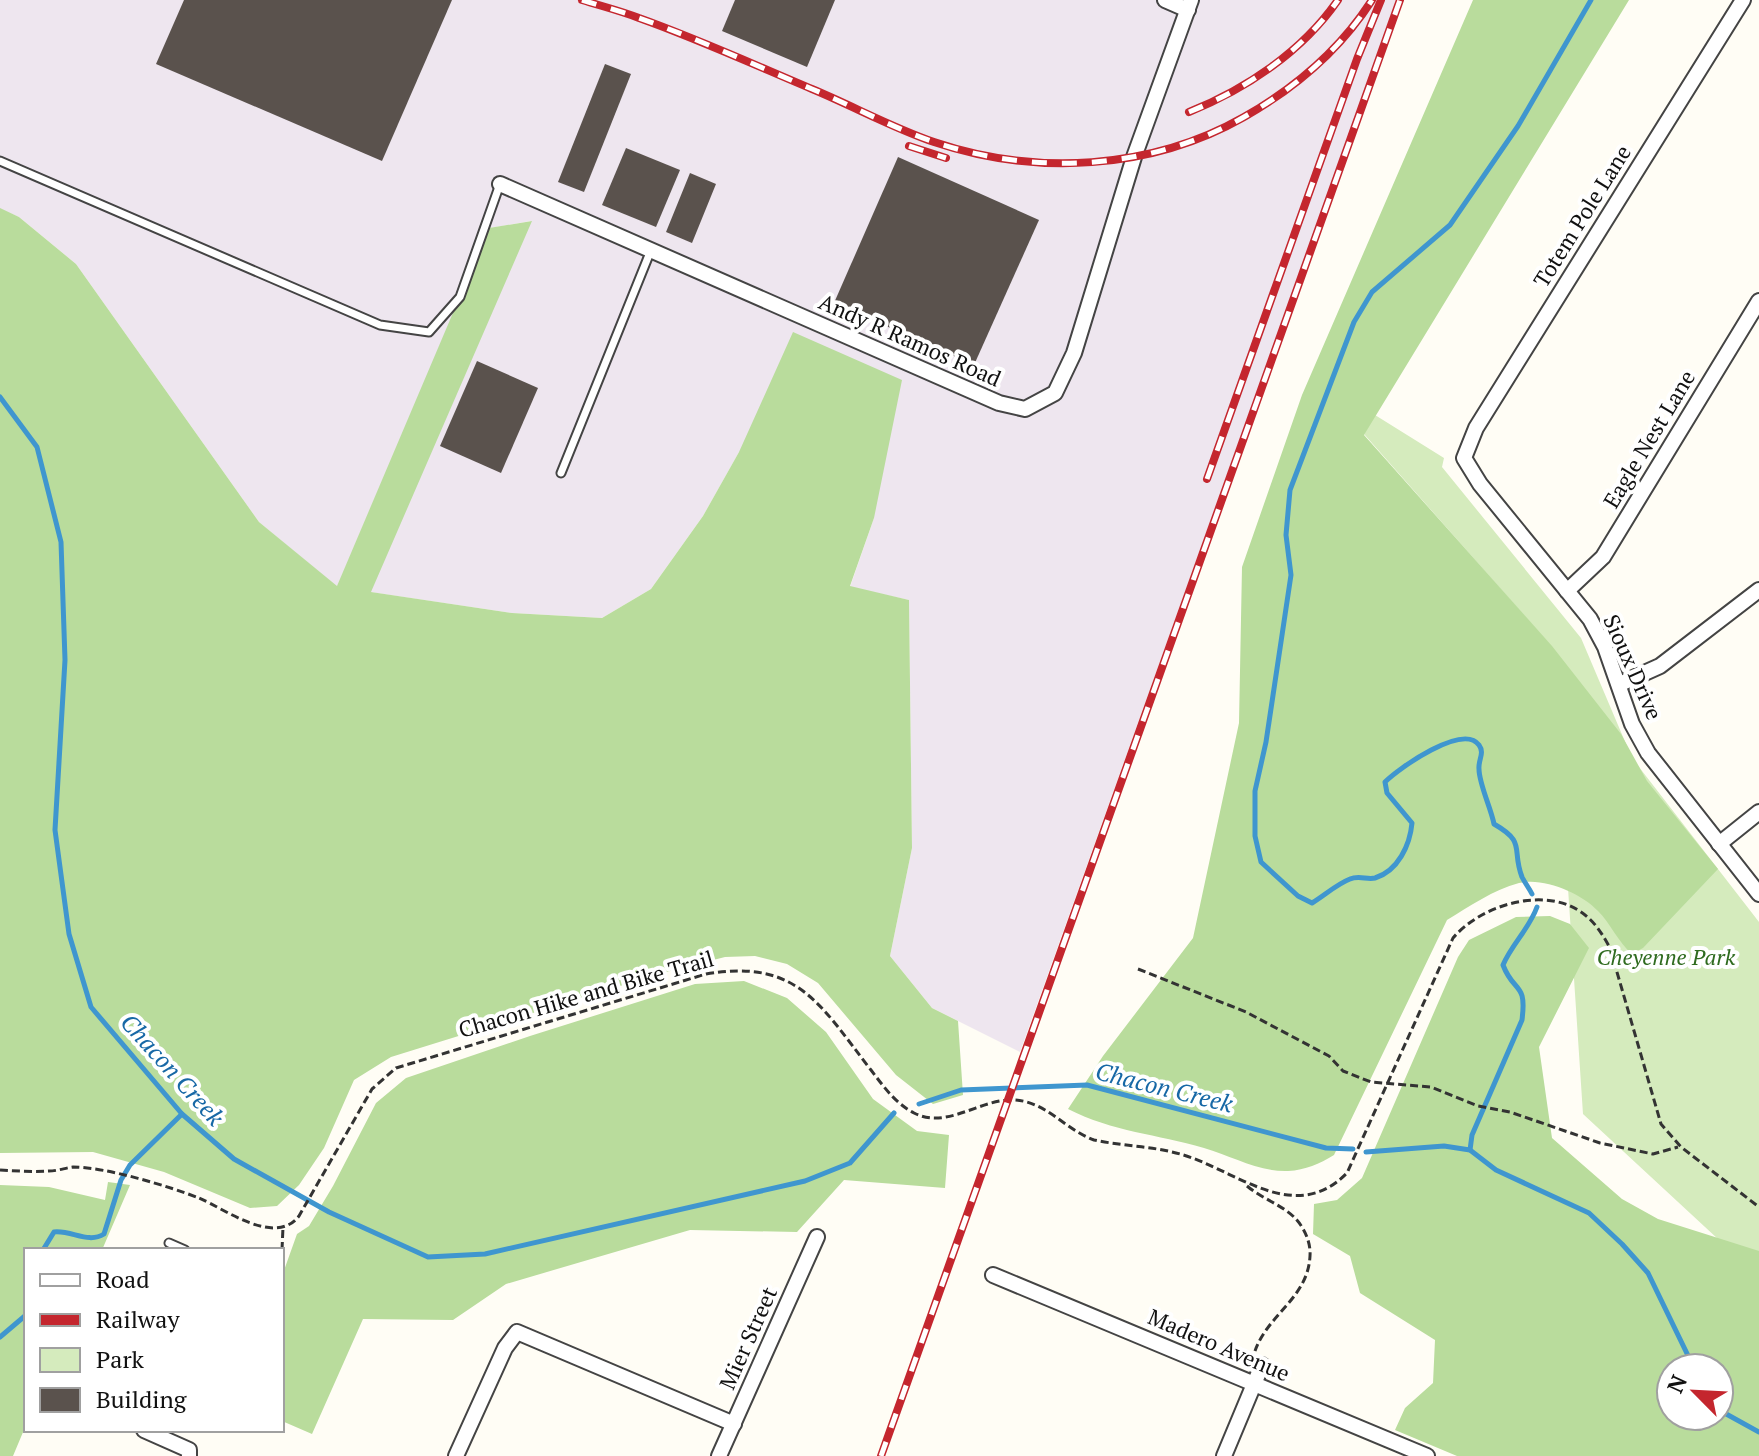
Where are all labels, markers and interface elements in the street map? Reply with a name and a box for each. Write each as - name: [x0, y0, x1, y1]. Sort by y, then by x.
- street label: Totem Pole Lane: [1526, 139, 1637, 292]
- street label: Andy R Ramos Road: [815, 286, 1006, 393]
- street label: Eagle Nest Lane: [1596, 364, 1701, 513]
- street label: Sioux Drive: [1597, 610, 1670, 724]
- park label: Cheyenne Park: [1597, 942, 1736, 971]
- street label: Chacon Hike and Bike Trail: [455, 943, 717, 1044]
- water label: Chacon Creek: [114, 1006, 232, 1133]
- water label: Chacon Creek: [1092, 1055, 1237, 1120]
- legend: [24, 1248, 284, 1432]
- text: Road: [96, 1263, 150, 1295]
- street label: Mier Street: [712, 1282, 783, 1394]
- street label: Madero Avenue: [1144, 1302, 1294, 1387]
- text: Railway: [96, 1303, 180, 1335]
- text: Park: [96, 1343, 145, 1375]
- north arrow: [1655, 1352, 1735, 1432]
- text: N: [1660, 1370, 1693, 1397]
- text: Building: [96, 1383, 187, 1415]

